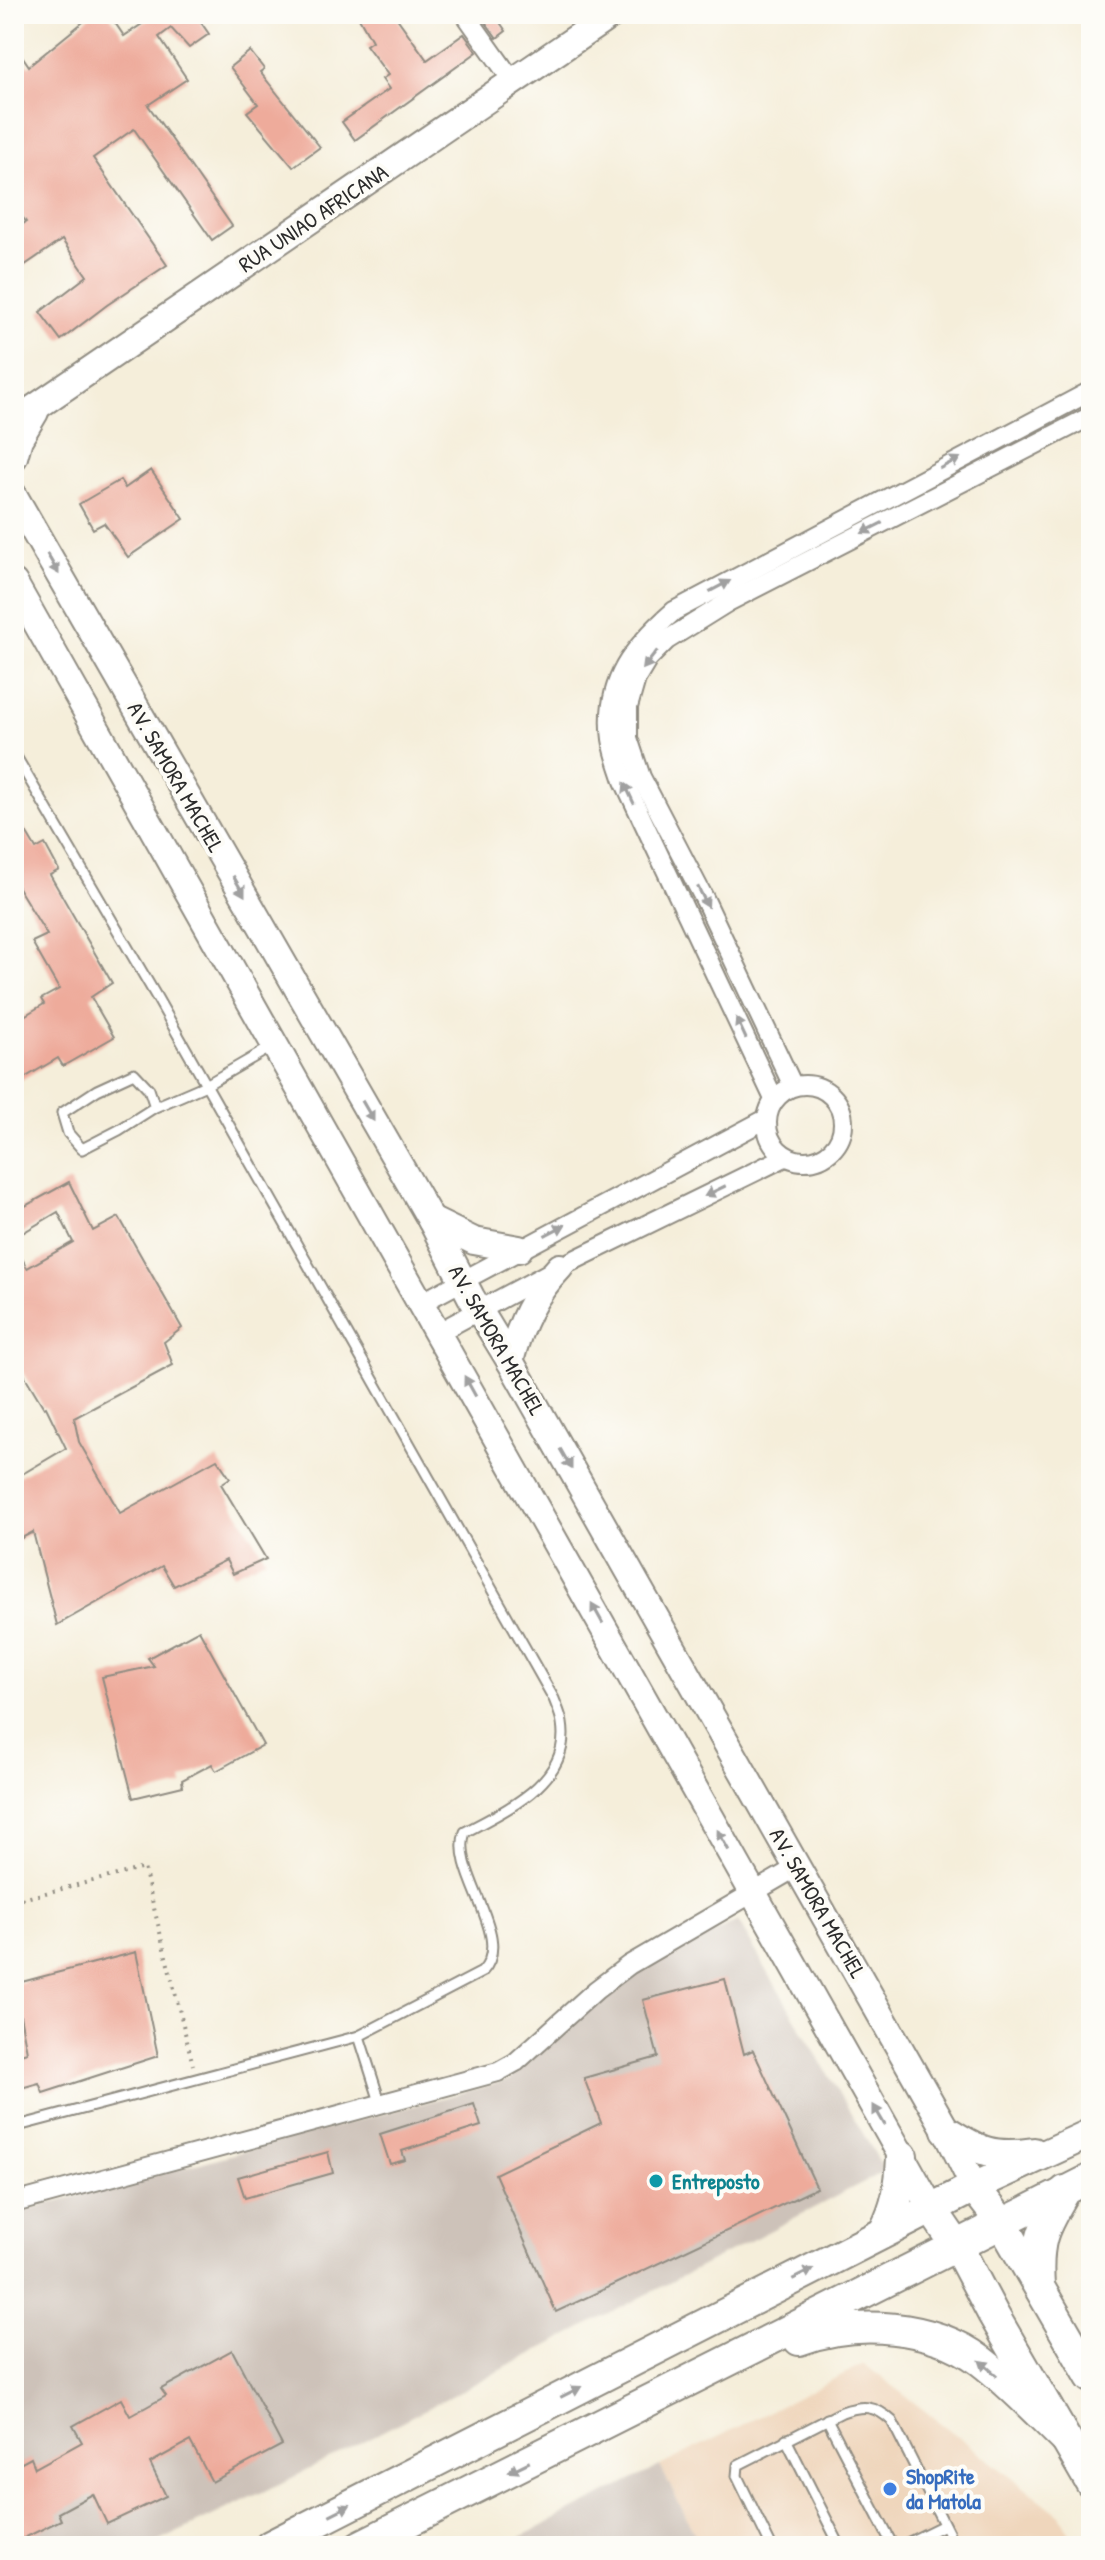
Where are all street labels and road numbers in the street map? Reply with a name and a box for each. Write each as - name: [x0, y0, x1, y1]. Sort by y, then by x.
- street label: RUA UNIAO AFRICANA: [232, 157, 394, 279]
- street label: AV. SAMORA MACHEL: [121, 696, 231, 858]
- street label: AV. SAMORA MACHEL: [442, 1259, 552, 1421]
- street label: AV. SAMORA MACHEL: [763, 1822, 873, 1984]

